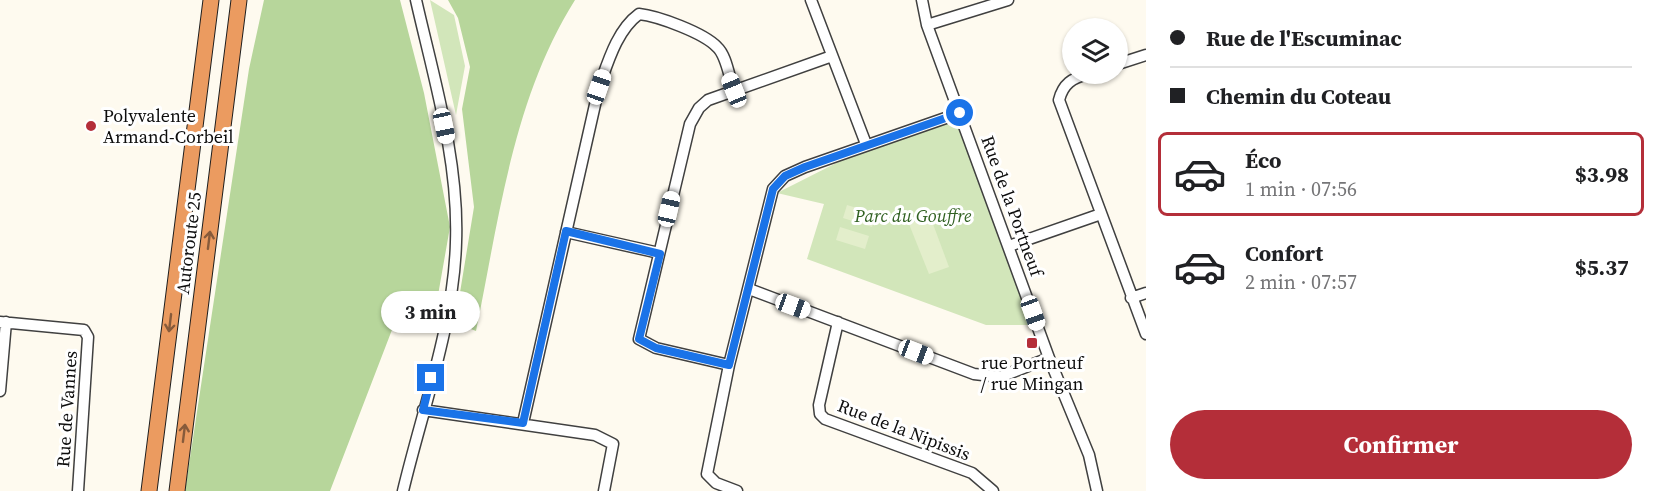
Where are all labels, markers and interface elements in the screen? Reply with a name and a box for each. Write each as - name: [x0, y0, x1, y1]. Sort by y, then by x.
- map controls: [1062, 18, 1128, 84]
- button: layers: [1062, 18, 1128, 84]
- text: Rue de l'Escuminac: [1206, 23, 1402, 53]
- car: [585, 67, 613, 107]
- car: [719, 70, 749, 110]
- text: Chemin du Coteau: [1206, 81, 1391, 111]
- route start: [946, 99, 973, 126]
- place label: Polyvalente Armand-Corbeil: [103, 103, 234, 149]
- car: [431, 107, 457, 145]
- marker: Polyvalente Armand-Corbeil: [84, 119, 98, 133]
- street label: Rue de la Portneuf: [975, 132, 1050, 281]
- text: Éco: [1245, 145, 1282, 175]
- icon: car: [1173, 147, 1227, 201]
- text: $3.98: [1575, 159, 1629, 189]
- text: 1 min · 07:56: [1245, 175, 1357, 203]
- car: [656, 189, 682, 229]
- street label: Autoroute 25: [170, 190, 207, 295]
- park label: Parc du Gouffre: [854, 203, 972, 228]
- one-way arrow: [204, 230, 215, 250]
- text: Confort: [1245, 238, 1323, 268]
- icon: car: [1173, 240, 1227, 294]
- text: $5.37: [1575, 252, 1629, 282]
- text: 2 min · 07:57: [1245, 268, 1357, 296]
- callout: 3 min: [382, 291, 480, 333]
- car: [773, 291, 813, 321]
- car: [1018, 293, 1048, 333]
- text: 3 min: [405, 298, 456, 326]
- one-way arrow: [164, 312, 175, 332]
- marker: rue Portneuf / rue Mingan: [1025, 336, 1039, 350]
- car: [896, 337, 936, 367]
- street label: Rue de Vannes: [50, 350, 83, 468]
- place label: rue Portneuf / rue Mingan: [981, 350, 1085, 396]
- route end: [417, 364, 444, 391]
- street label: Rue de la Nipissis: [834, 393, 974, 466]
- button: Confirmer: [1170, 410, 1632, 479]
- one-way arrow: [179, 424, 190, 443]

